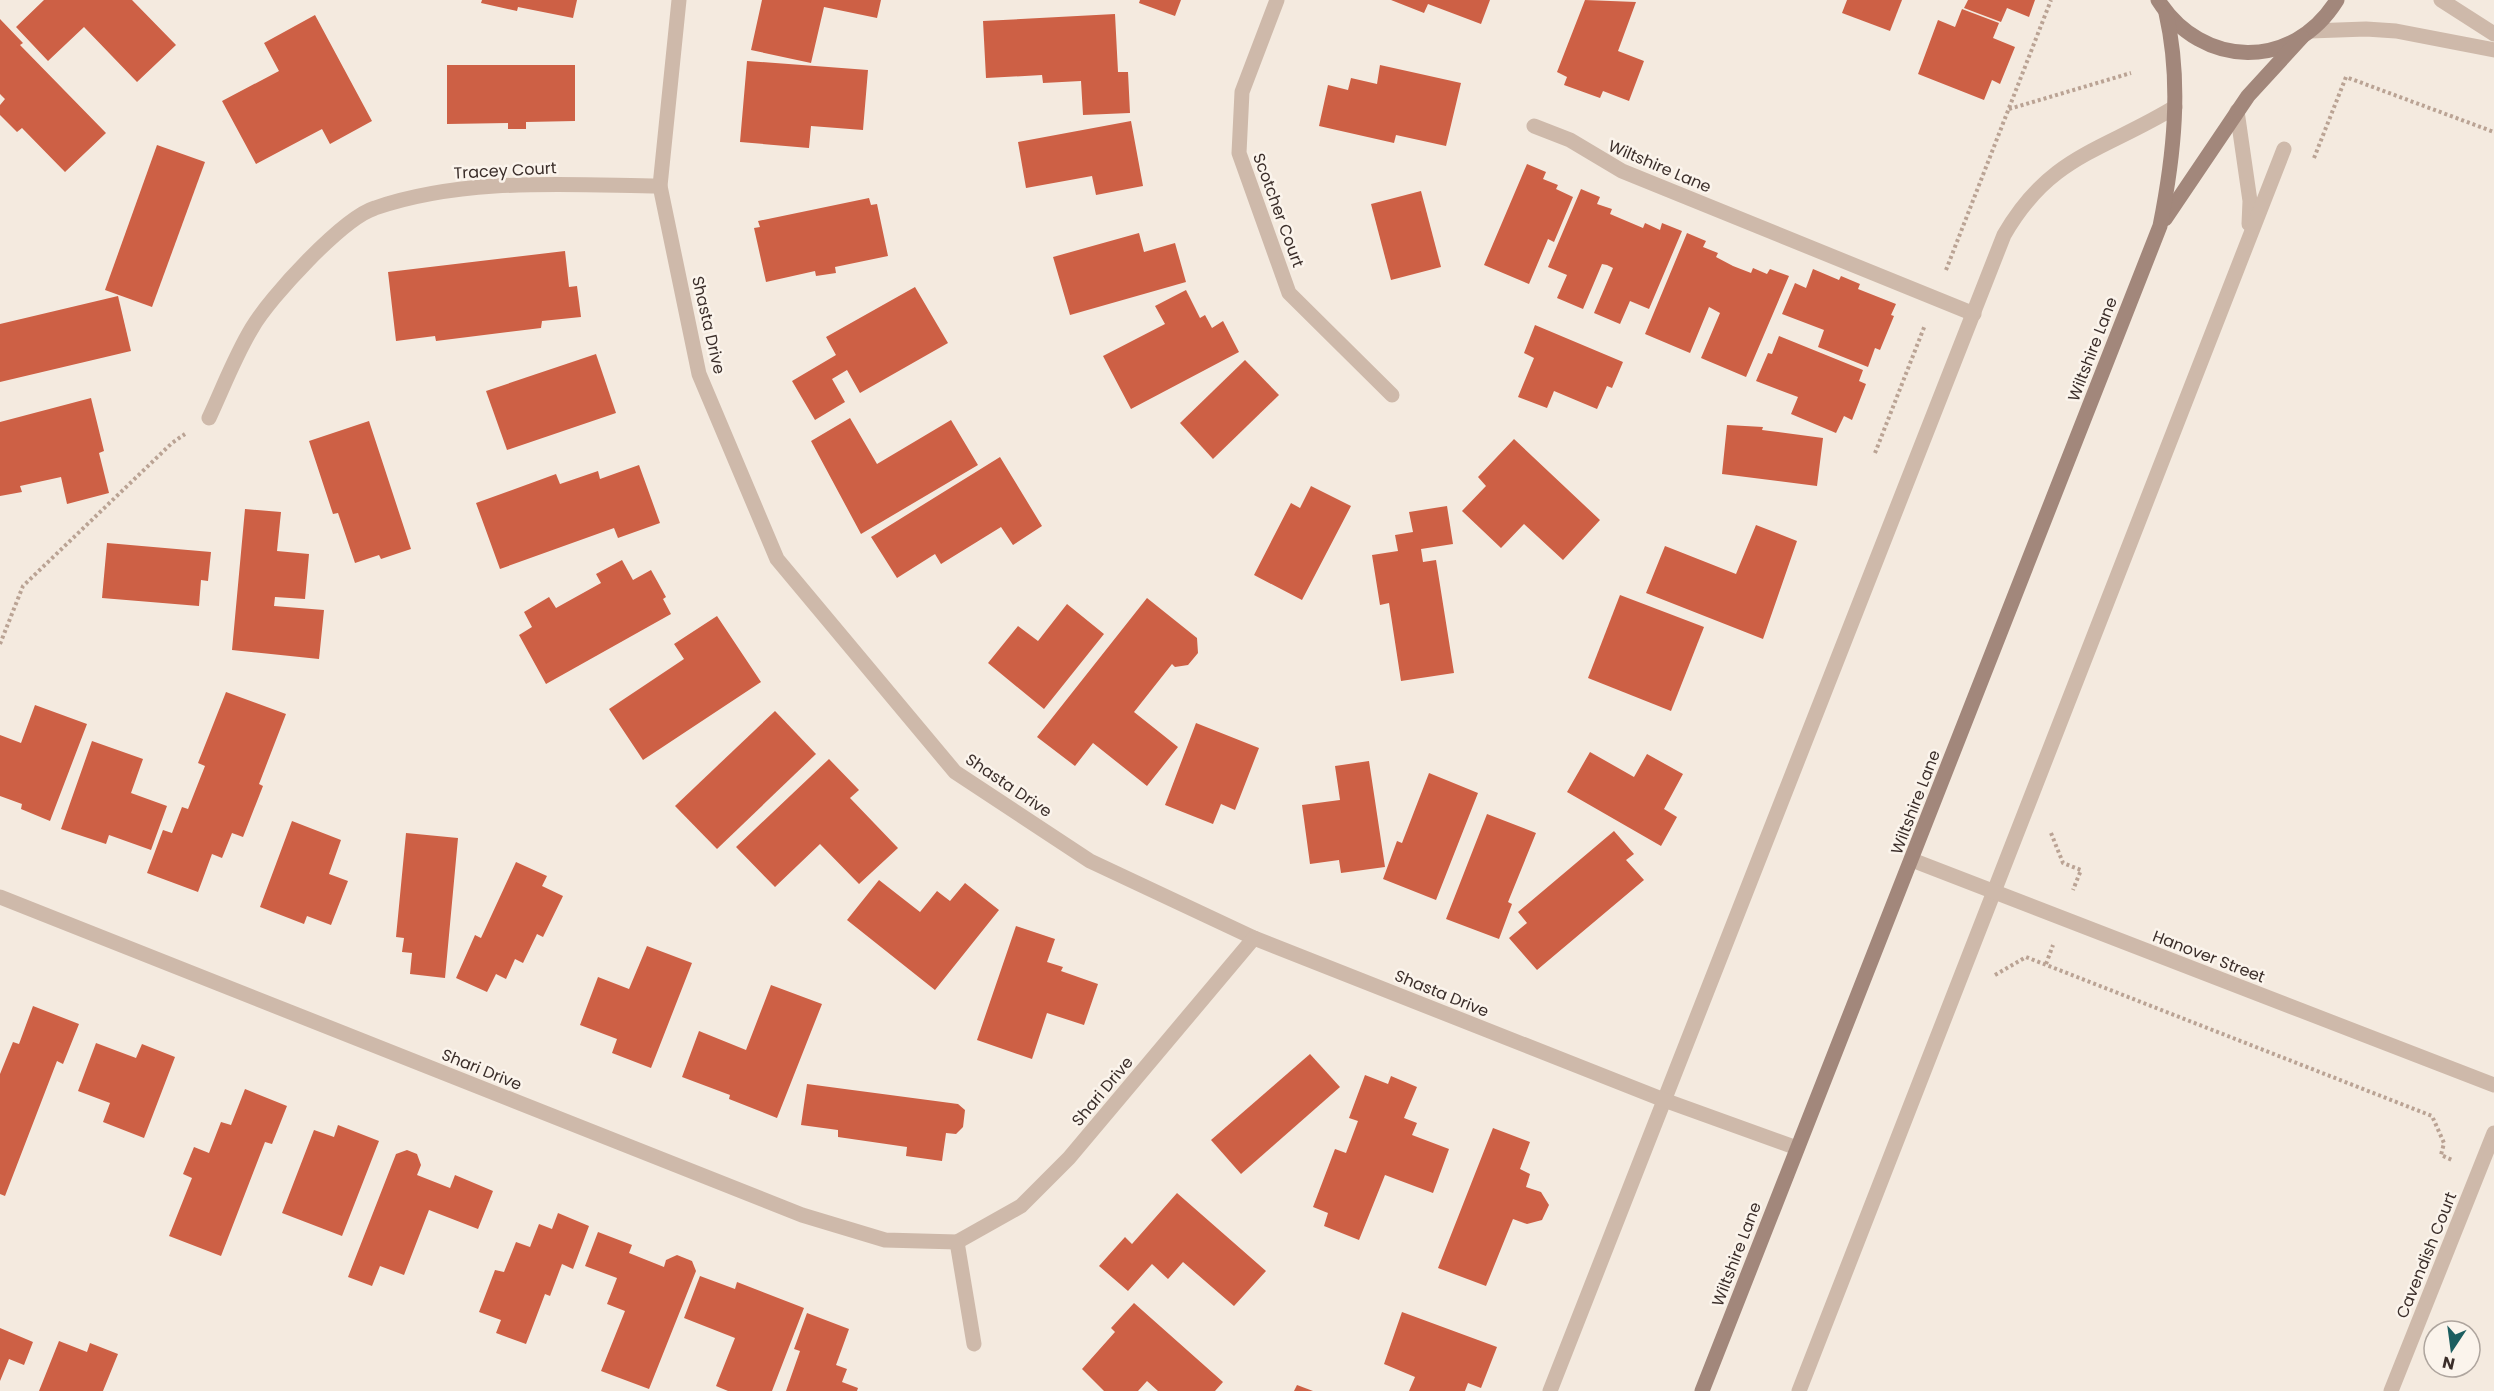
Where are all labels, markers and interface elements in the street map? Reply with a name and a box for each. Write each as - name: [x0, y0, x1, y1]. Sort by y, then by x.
- street label: Wiltshire Lane: [1605, 134, 1715, 199]
- street label: Scotcher Court: [1247, 150, 1310, 271]
- street label: Tracey Court: [453, 156, 557, 185]
- street label: Shasta Drive: [686, 274, 731, 376]
- street label: Wiltshire Lane: [2062, 294, 2123, 405]
- street label: Wiltshire Lane: [1885, 747, 1946, 858]
- street label: Shasta Drive: [961, 748, 1057, 823]
- street label: Hanover Street: [2149, 925, 2268, 988]
- street label: Shasta Drive: [1391, 964, 1492, 1023]
- street label: Shari Drive: [438, 1043, 525, 1096]
- street label: Shari Drive: [1066, 1051, 1138, 1131]
- street label: Cavendish Court: [2391, 1188, 2462, 1322]
- street label: Wiltshire Lane: [1706, 1199, 1767, 1310]
- north arrow: [2422, 1319, 2482, 1379]
- text: N: [2440, 1351, 2457, 1376]

